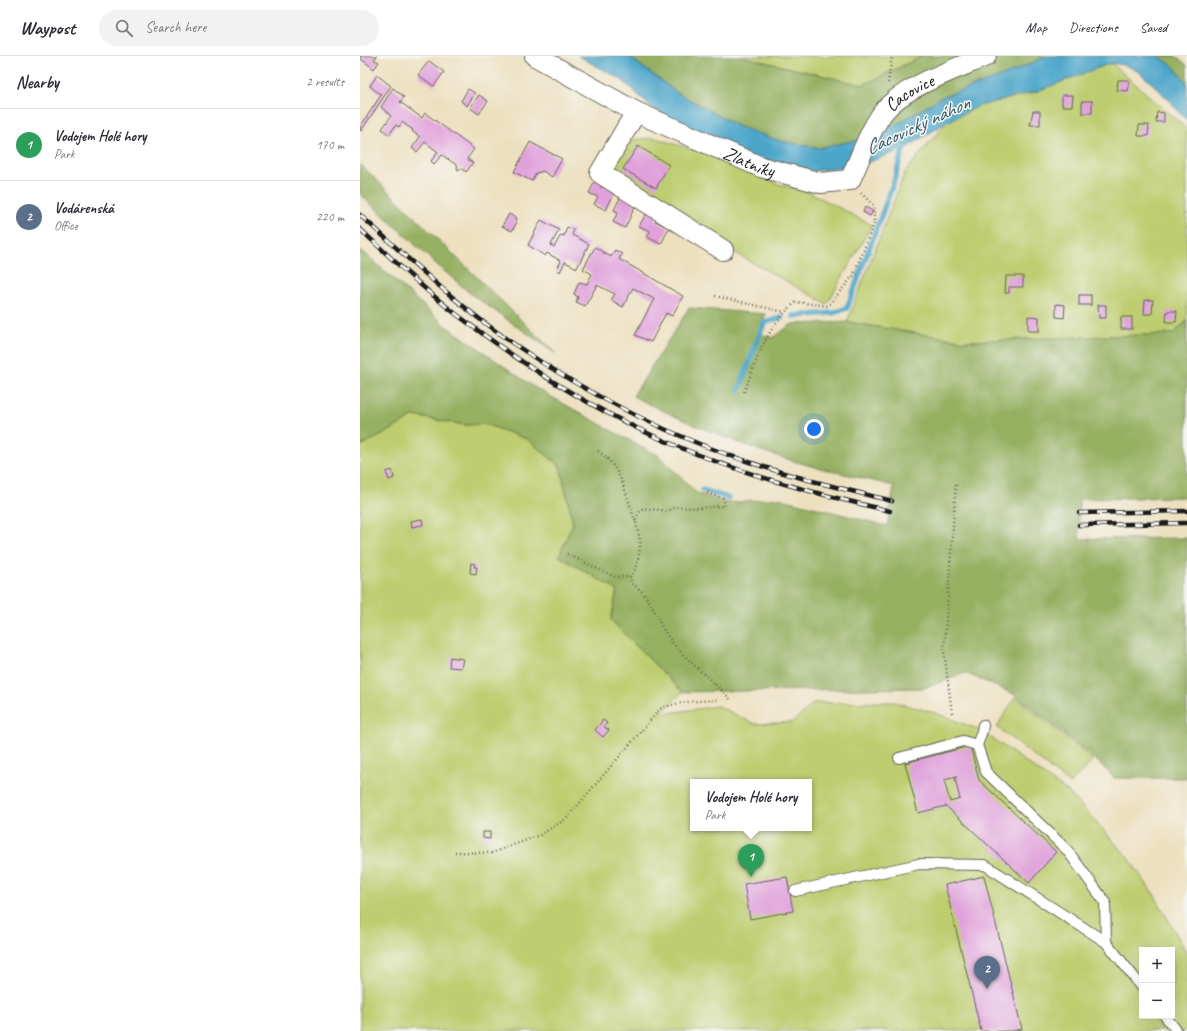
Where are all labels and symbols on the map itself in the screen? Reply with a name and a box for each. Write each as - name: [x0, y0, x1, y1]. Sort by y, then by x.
- street label: Cacovice: [879, 68, 939, 117]
- water label: Cacovický náhon: [861, 90, 975, 160]
- street label: Zlatníky: [719, 141, 778, 183]
- your location: [804, 419, 824, 439]
- pin: 1: [738, 844, 764, 877]
- pin: 2: [974, 956, 1000, 989]

